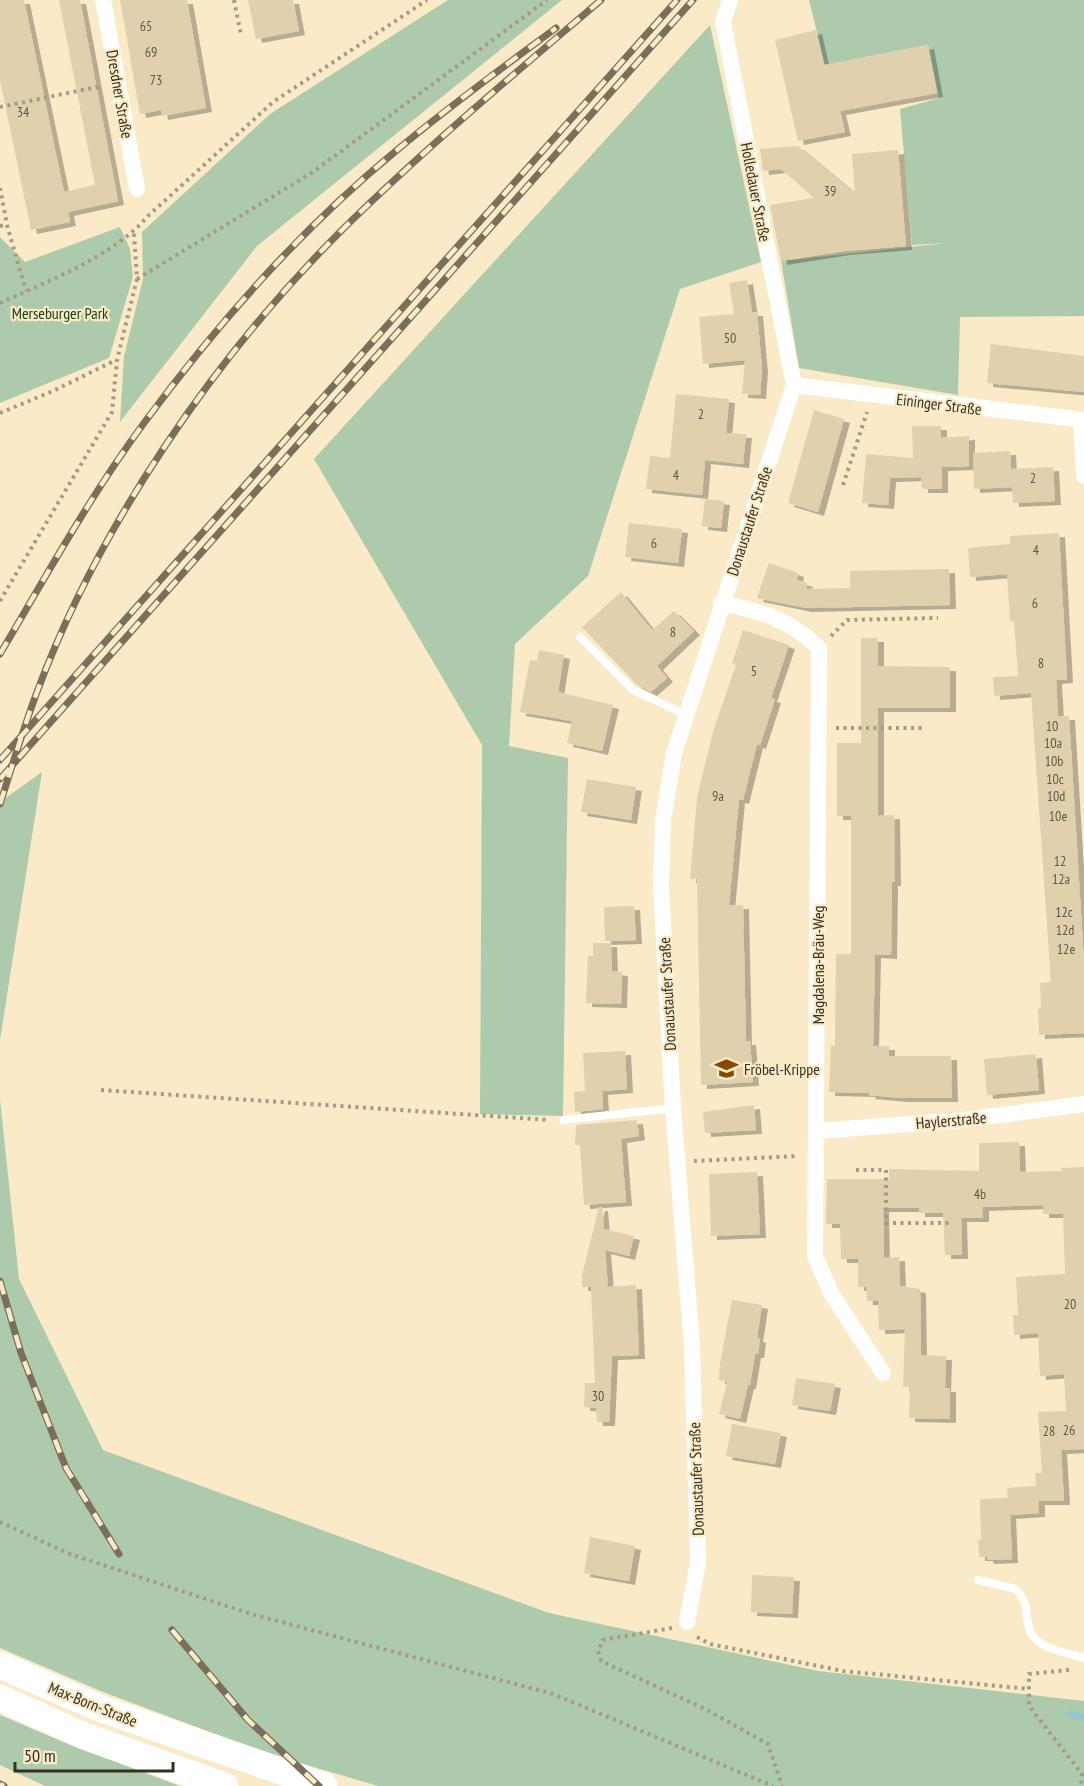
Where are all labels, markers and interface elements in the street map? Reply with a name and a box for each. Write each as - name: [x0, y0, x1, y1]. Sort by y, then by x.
- house number: 65: [140, 17, 152, 35]
- house number: 69: [145, 43, 157, 61]
- street label: Dresdner Straße: [102, 48, 138, 140]
- house number: 73: [150, 71, 162, 89]
- house number: 34: [17, 103, 30, 121]
- street label: Holledauer Straße: [737, 141, 775, 243]
- house number: 39: [824, 182, 836, 200]
- park label: Merseburger Park: [12, 303, 109, 323]
- house number: 50: [724, 329, 736, 347]
- street label: Eininger Straße: [895, 389, 983, 419]
- house number: 2: [698, 405, 704, 423]
- street label: Donaustaufer Straße: [722, 464, 776, 578]
- house number: 4: [673, 466, 680, 484]
- house number: 2: [1030, 469, 1036, 487]
- house number: 6: [651, 534, 657, 552]
- house number: 4: [1033, 541, 1040, 559]
- house number: 6: [1032, 594, 1038, 612]
- house number: 8: [670, 623, 676, 641]
- house number: 8: [1038, 654, 1044, 672]
- house number: 5: [751, 662, 757, 680]
- house number: 10: [1046, 717, 1058, 735]
- house number: 10a: [1044, 734, 1062, 752]
- house number: 10b: [1045, 752, 1063, 770]
- house number: 10c: [1046, 770, 1064, 788]
- house number: 9a: [712, 787, 724, 805]
- house number: 10d: [1047, 787, 1065, 805]
- house number: 10e: [1049, 807, 1067, 825]
- house number: 12: [1054, 852, 1066, 870]
- house number: 12a: [1052, 870, 1070, 888]
- house number: 12c: [1055, 903, 1073, 921]
- street label: Magdalena-Bräu-Weg: [808, 906, 828, 1024]
- house number: 12d: [1056, 921, 1074, 939]
- street label: Donaustaufer Straße: [654, 937, 680, 1051]
- house number: 12e: [1057, 940, 1075, 958]
- school or university icon: Fröbel-Krippe: [713, 1056, 739, 1082]
- place label: Fröbel-Krippe: [744, 1059, 820, 1079]
- street label: Haylerstraße: [915, 1107, 987, 1133]
- house number: 4b: [974, 1185, 986, 1203]
- house number: 20: [1064, 1295, 1076, 1313]
- house number: 30: [592, 1387, 604, 1405]
- house number: 26: [1063, 1421, 1075, 1439]
- street label: Donaustaufer Straße: [684, 1422, 708, 1536]
- house number: 28: [1043, 1422, 1055, 1440]
- street label: Max-Born-Straße: [46, 1677, 140, 1731]
- scale bar: [15, 1735, 172, 1773]
- text: 50 m: [24, 1744, 56, 1767]

